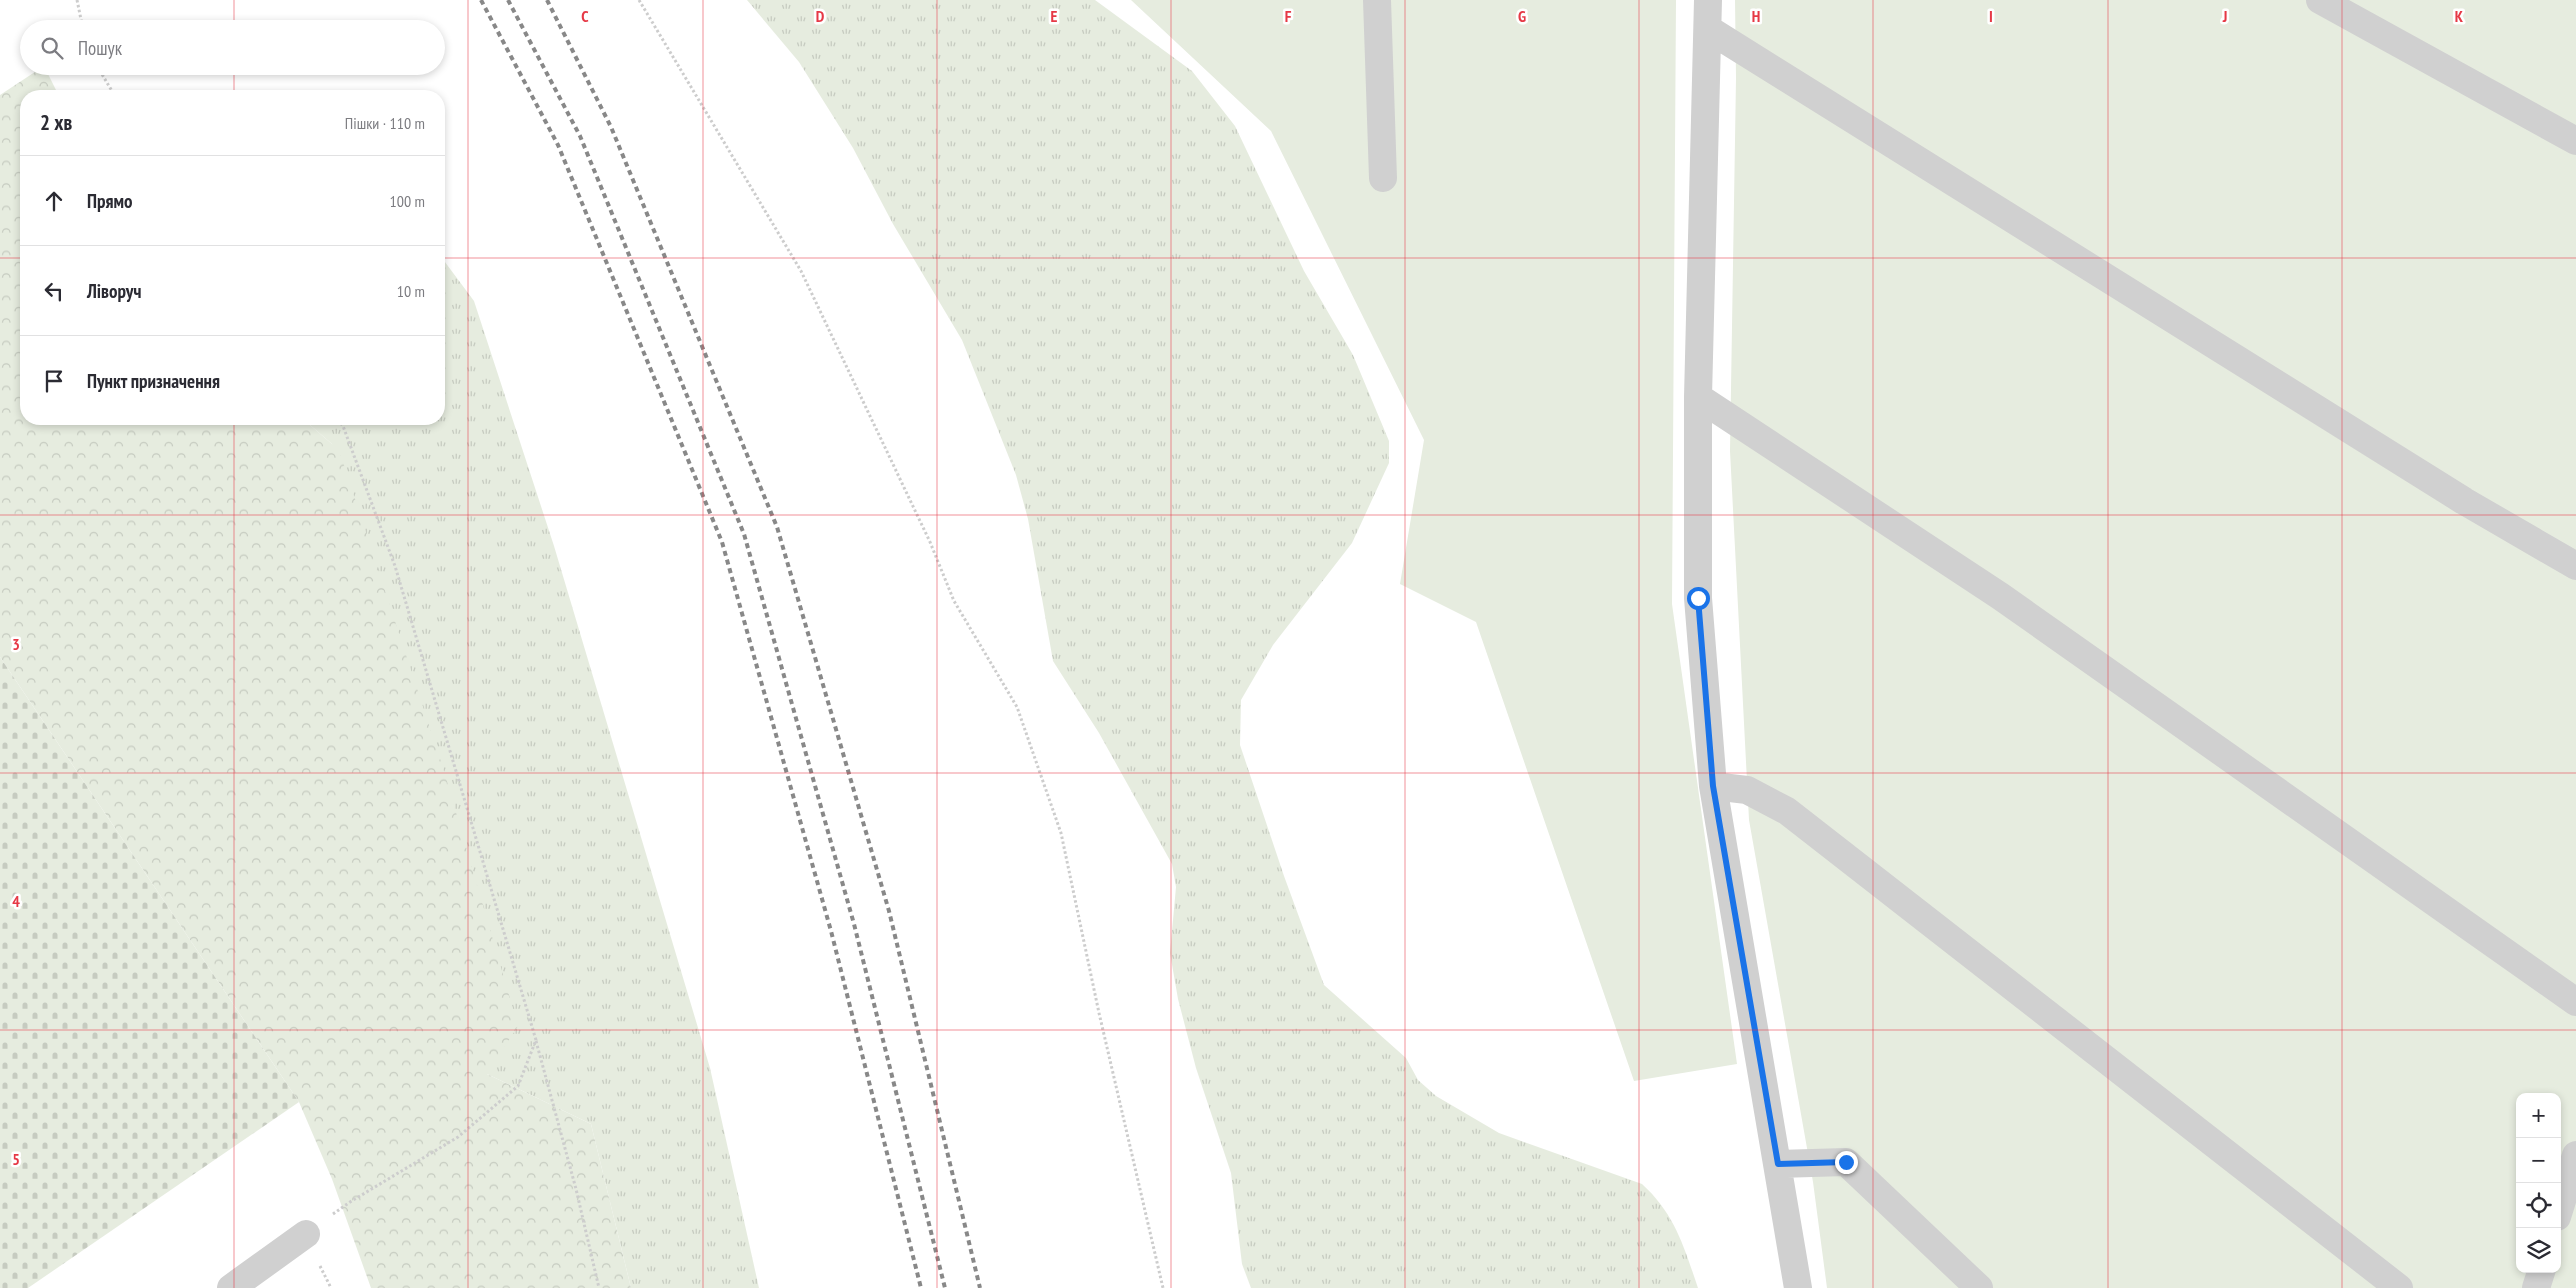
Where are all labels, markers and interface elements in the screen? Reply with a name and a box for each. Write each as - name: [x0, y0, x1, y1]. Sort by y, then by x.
- text: C: [581, 6, 589, 26]
- text: D: [816, 6, 825, 26]
- text: E: [1051, 6, 1058, 26]
- text: F: [1285, 6, 1292, 26]
- text: G: [1518, 6, 1526, 26]
- text: H: [1752, 6, 1760, 26]
- text: I: [1989, 6, 1993, 26]
- text: J: [2222, 6, 2227, 26]
- text: K: [2455, 6, 2464, 26]
- search box: [20, 20, 445, 75]
- icon: search: [38, 34, 66, 62]
- text: Пошук: [78, 36, 122, 60]
- text: 2 хв: [40, 109, 72, 136]
- text: Пішки · 110 m: [345, 113, 425, 133]
- icon: ahead: [40, 187, 68, 215]
- text: Прямо: [87, 189, 132, 213]
- text: 100 m: [390, 191, 425, 211]
- icon: left: [40, 277, 68, 305]
- text: Ліворуч: [87, 279, 141, 303]
- text: 10 m: [397, 281, 425, 301]
- icon: arrive: [40, 367, 68, 395]
- text: Пункт призначення: [87, 369, 220, 393]
- route start: [1687, 587, 1710, 610]
- text: 3: [12, 634, 20, 654]
- text: 4: [12, 891, 20, 911]
- map controls: [2516, 1093, 2561, 1273]
- button: +: [2516, 1093, 2561, 1138]
- button: −: [2516, 1138, 2561, 1183]
- text: 5: [12, 1149, 20, 1169]
- route end: [1835, 1151, 1858, 1174]
- button: locate: [2516, 1183, 2561, 1228]
- button: layers: [2516, 1228, 2561, 1273]

